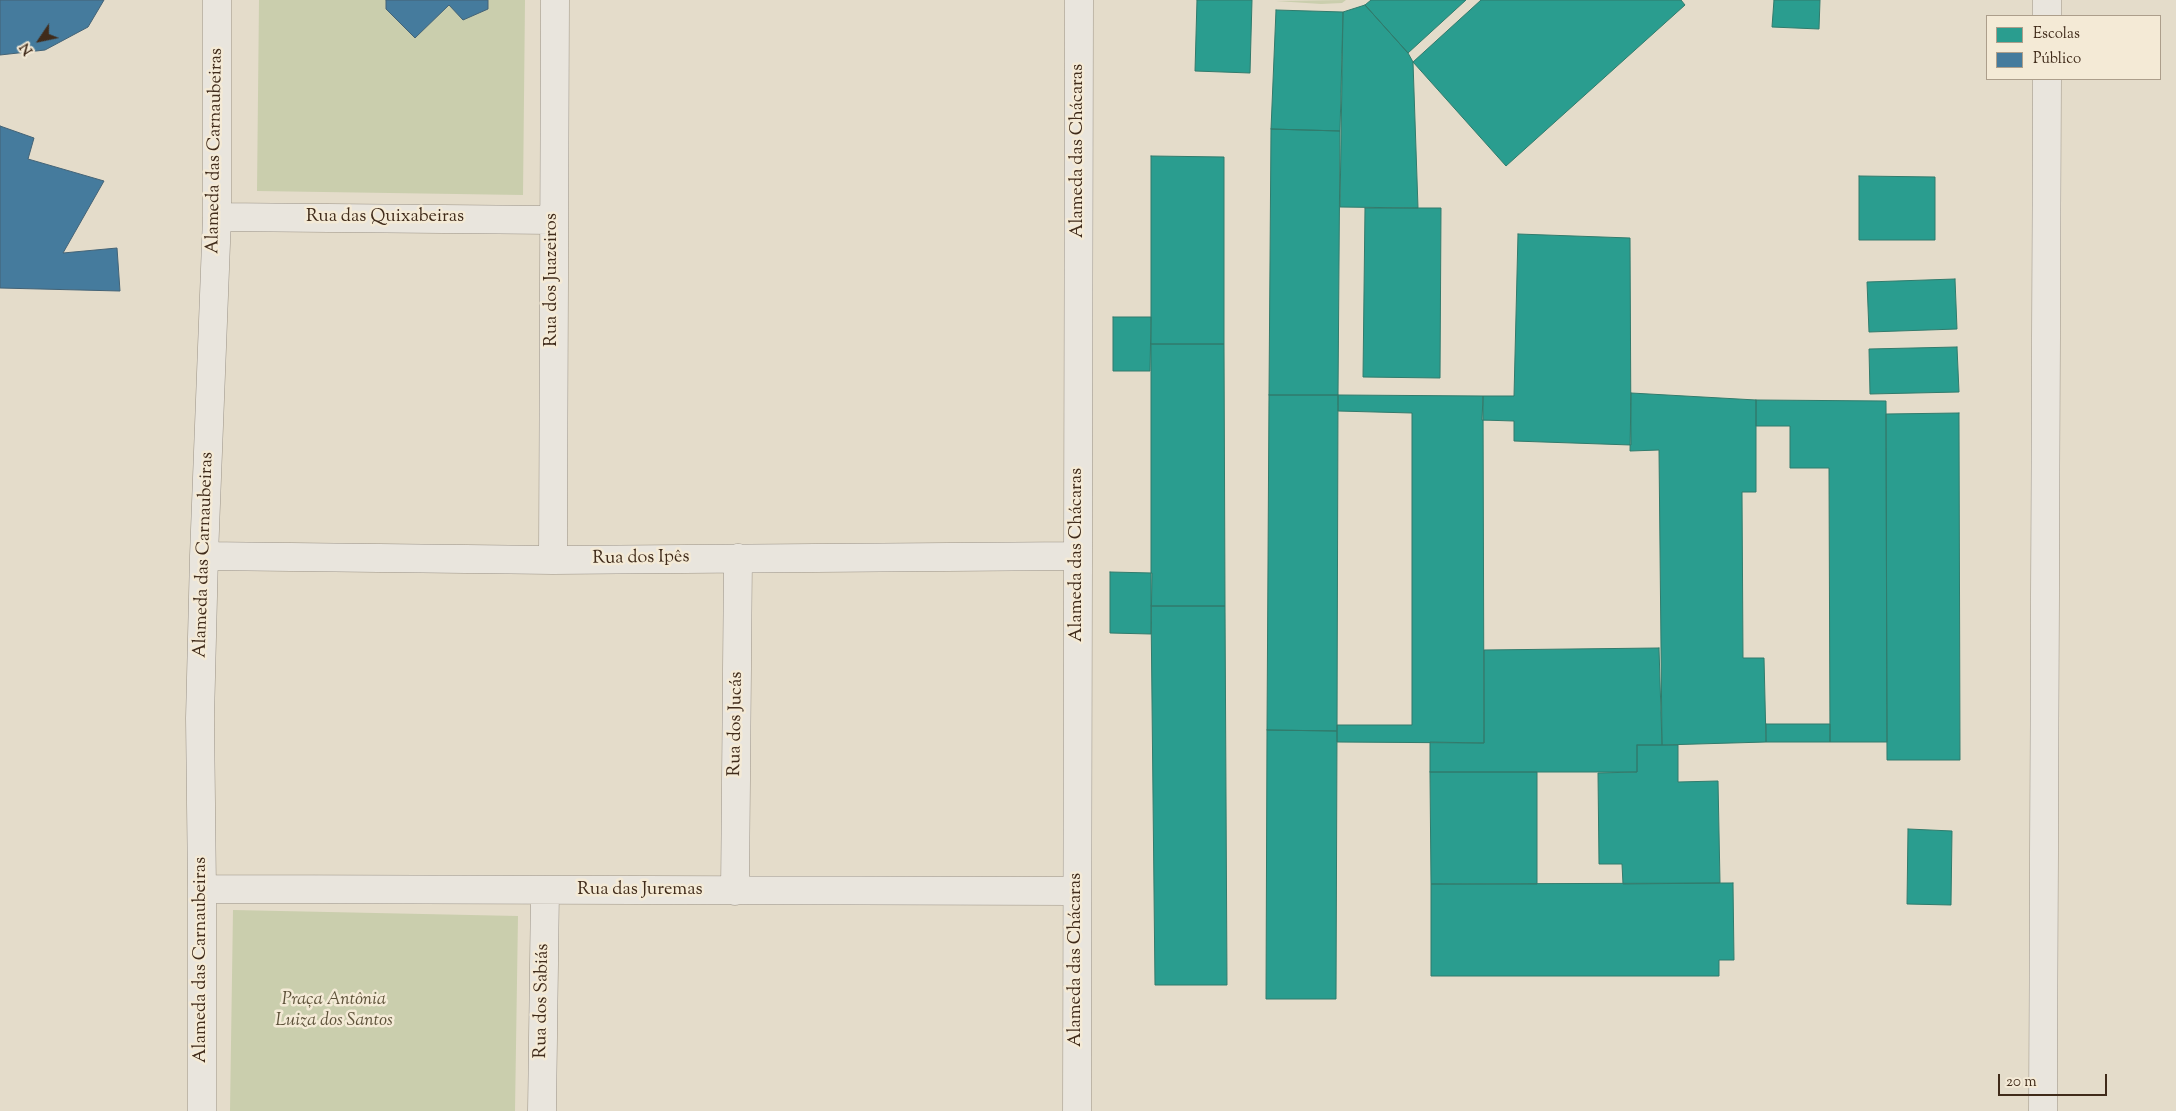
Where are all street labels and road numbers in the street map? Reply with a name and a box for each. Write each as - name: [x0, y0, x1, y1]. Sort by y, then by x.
- street label: Alameda das Carnaubeiras: [203, 48, 229, 254]
- street label: Alameda das Chácaras: [1068, 64, 1090, 238]
- street label: Rua das Quixabeiras: [306, 207, 464, 229]
- street label: Rua dos Juazeiros: [542, 213, 564, 347]
- street label: Alameda das Carnaubeiras: [191, 452, 219, 658]
- street label: Alameda das Chácaras: [1067, 468, 1089, 642]
- street label: Rua dos Ipês: [592, 547, 690, 571]
- street label: Rua dos Jucás: [725, 671, 749, 777]
- street label: Alameda das Carnaubeiras: [191, 857, 213, 1063]
- street label: Alameda das Chácaras: [1066, 873, 1088, 1047]
- street label: Rua das Juremas: [577, 880, 703, 902]
- street label: Rua dos Sabiás: [531, 943, 555, 1059]

